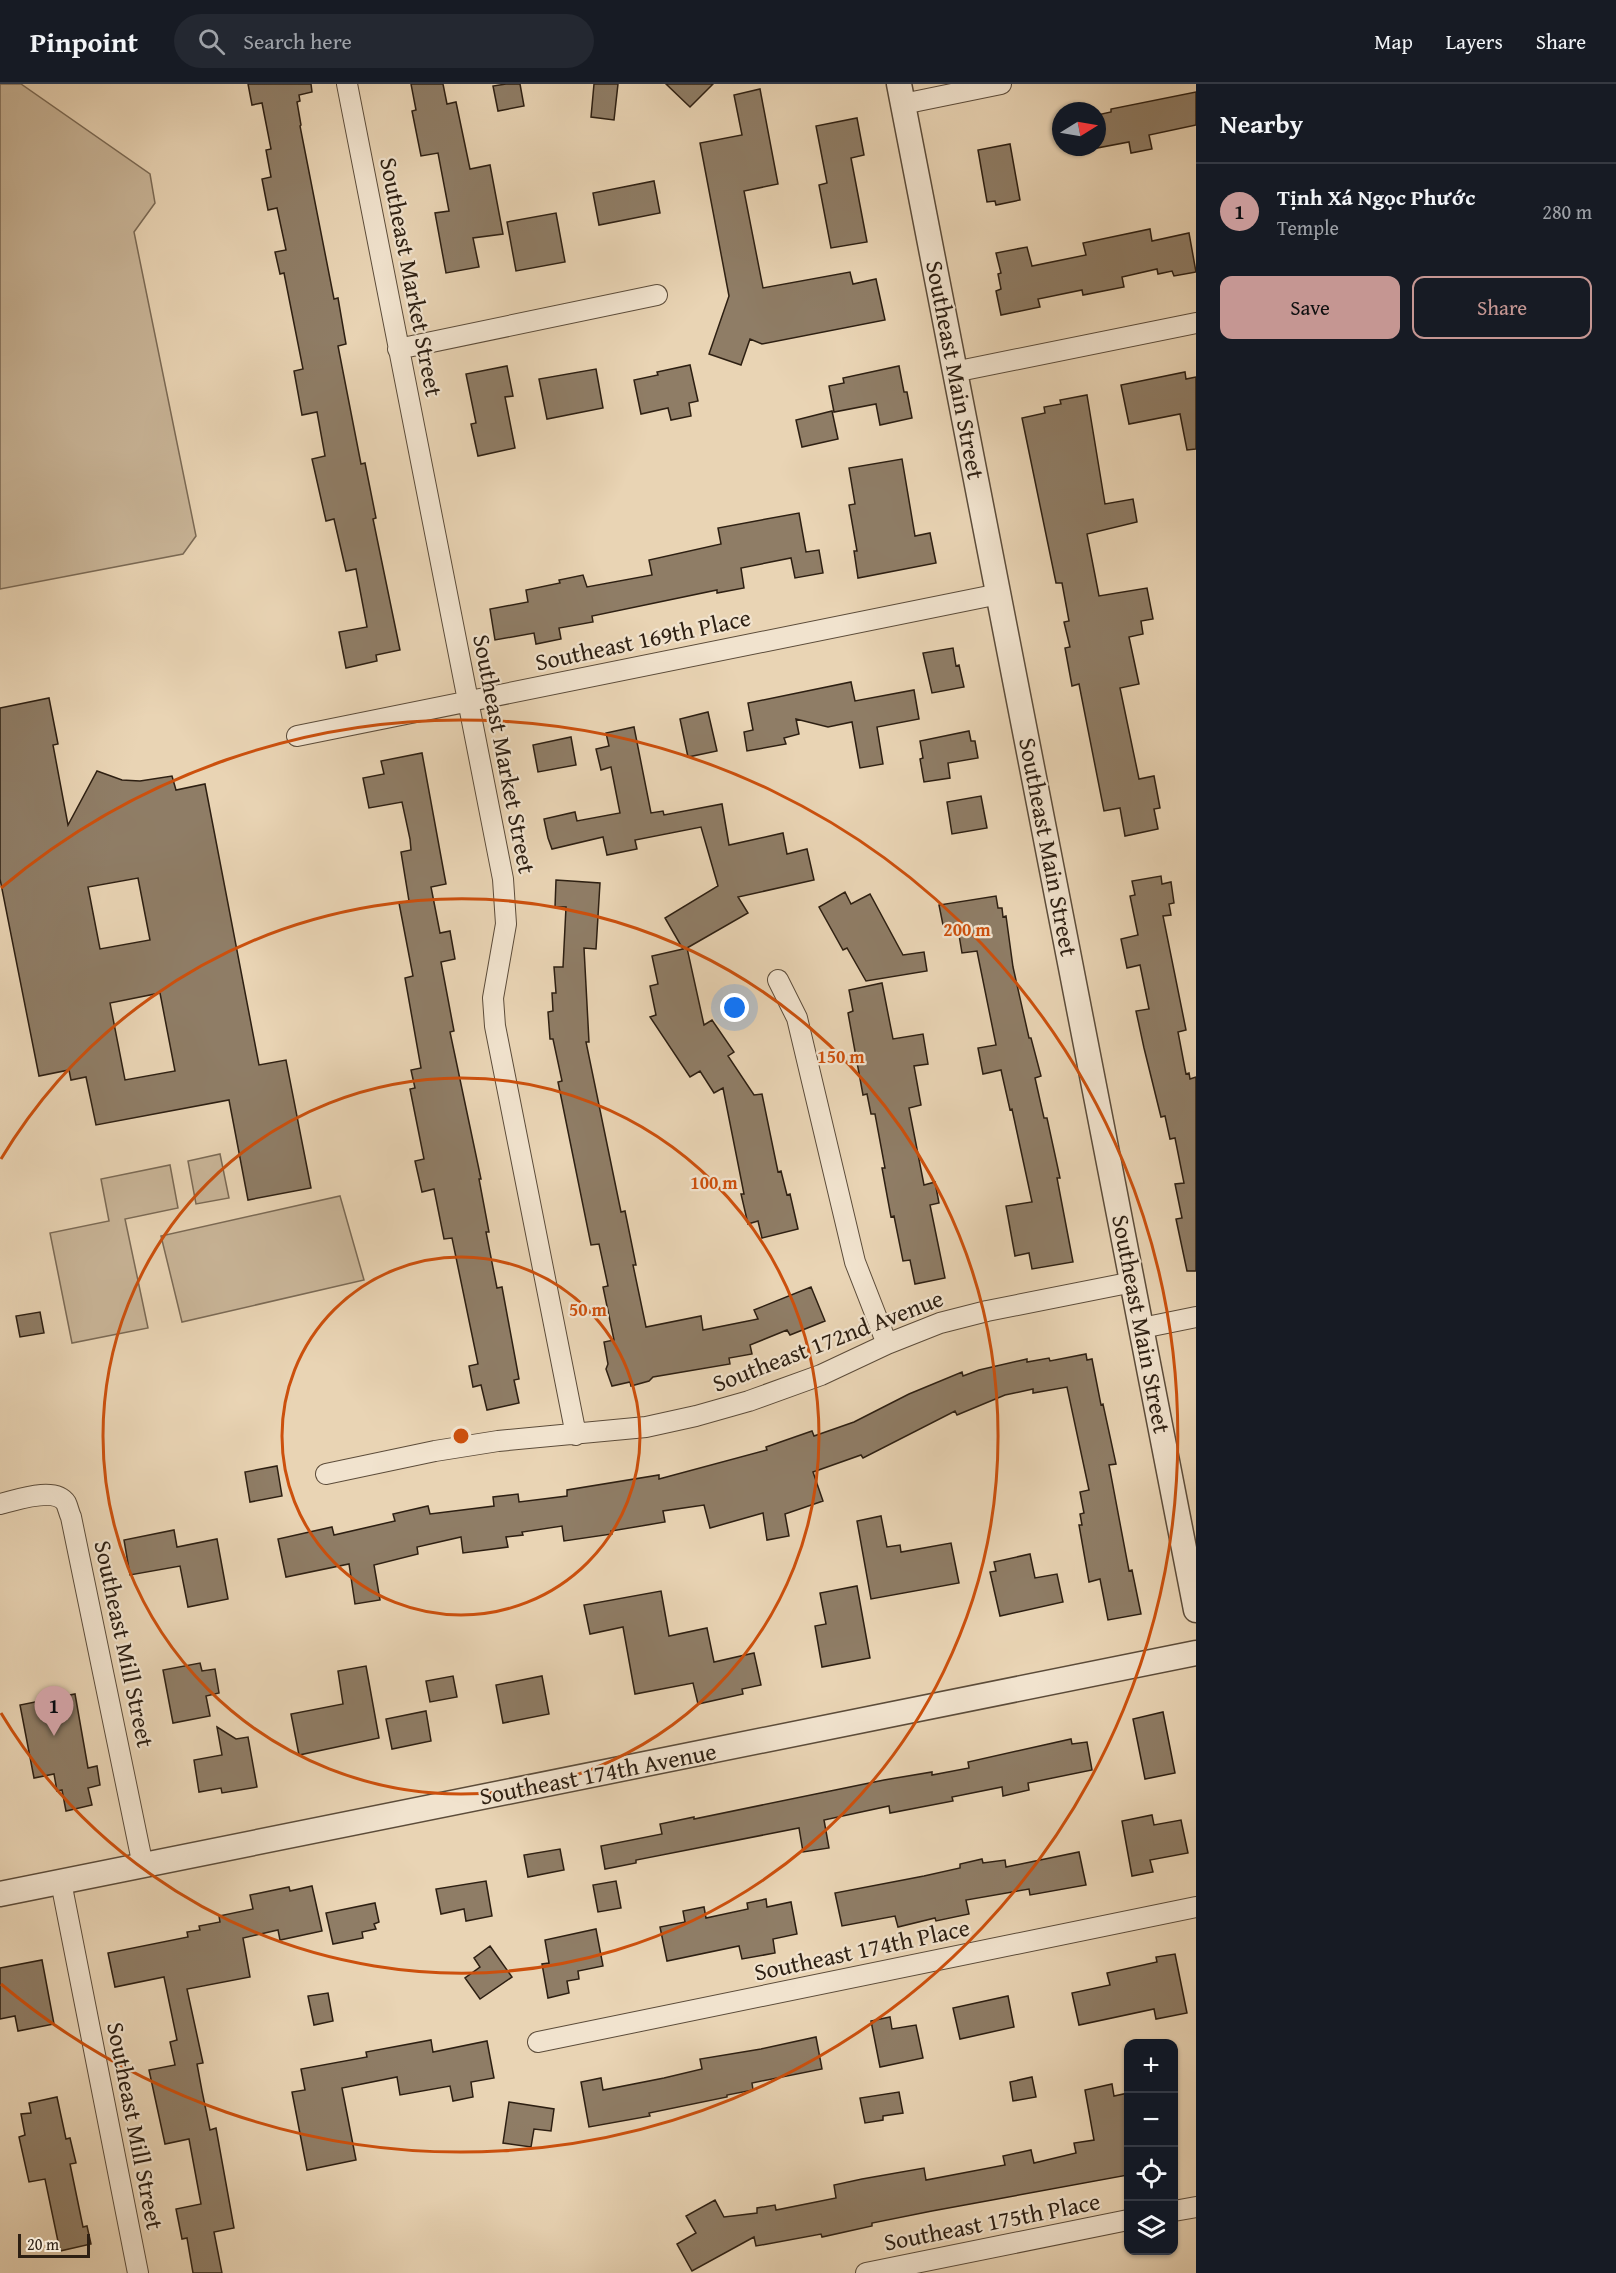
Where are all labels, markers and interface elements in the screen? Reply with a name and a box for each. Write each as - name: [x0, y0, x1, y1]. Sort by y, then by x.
- search box: [174, 14, 594, 68]
- text: Pinpoint: [30, 21, 138, 62]
- icon: search: [195, 25, 228, 58]
- text: Search here: [243, 25, 352, 57]
- text: Map: [1374, 26, 1413, 57]
- text: Layers: [1446, 26, 1503, 57]
- text: Share: [1536, 26, 1586, 57]
- north arrow: [1052, 102, 1106, 156]
- text: Nearby: [1220, 104, 1303, 143]
- street label: Southeast Market Street: [371, 154, 452, 400]
- text: Tịnh Xá Ngọc Phước: [1277, 181, 1475, 213]
- text: 1: [1234, 197, 1245, 226]
- text: 280 m: [1542, 197, 1592, 226]
- text: Temple: [1277, 213, 1339, 242]
- street label: Southeast Main Street: [917, 258, 994, 483]
- button: Save: [1220, 276, 1400, 339]
- button: Share: [1412, 276, 1592, 339]
- street label: Southeast 169th Place: [532, 600, 754, 679]
- street label: Southeast Market Street: [464, 631, 545, 877]
- street label: Southeast Main Street: [1010, 735, 1087, 960]
- text: 200 m: [943, 916, 991, 943]
- your location: [720, 993, 749, 1022]
- text: 150 m: [817, 1043, 865, 1070]
- text: 100 m: [690, 1169, 738, 1196]
- street label: Southeast Main Street: [1103, 1212, 1180, 1437]
- street label: Southeast 172nd Avenue: [707, 1280, 948, 1401]
- text: 50 m: [569, 1296, 608, 1323]
- centre of rings: [451, 1426, 471, 1446]
- street label: Southeast Mill Street: [85, 1537, 164, 1751]
- pin: 1: [34, 1686, 74, 1736]
- street label: Southeast 174th Avenue: [477, 1733, 719, 1814]
- street label: Southeast 174th Place: [751, 1910, 973, 1989]
- street label: Southeast Mill Street: [98, 2019, 173, 2233]
- map controls: [1124, 2039, 1178, 2255]
- button: +: [1124, 2039, 1178, 2093]
- button: −: [1124, 2093, 1178, 2147]
- button: locate: [1124, 2147, 1178, 2201]
- street label: Southeast 175th Place: [881, 2183, 1103, 2260]
- button: layers: [1124, 2201, 1178, 2255]
- scale bar: [18, 2231, 90, 2258]
- text: 20 m: [27, 2232, 59, 2256]

